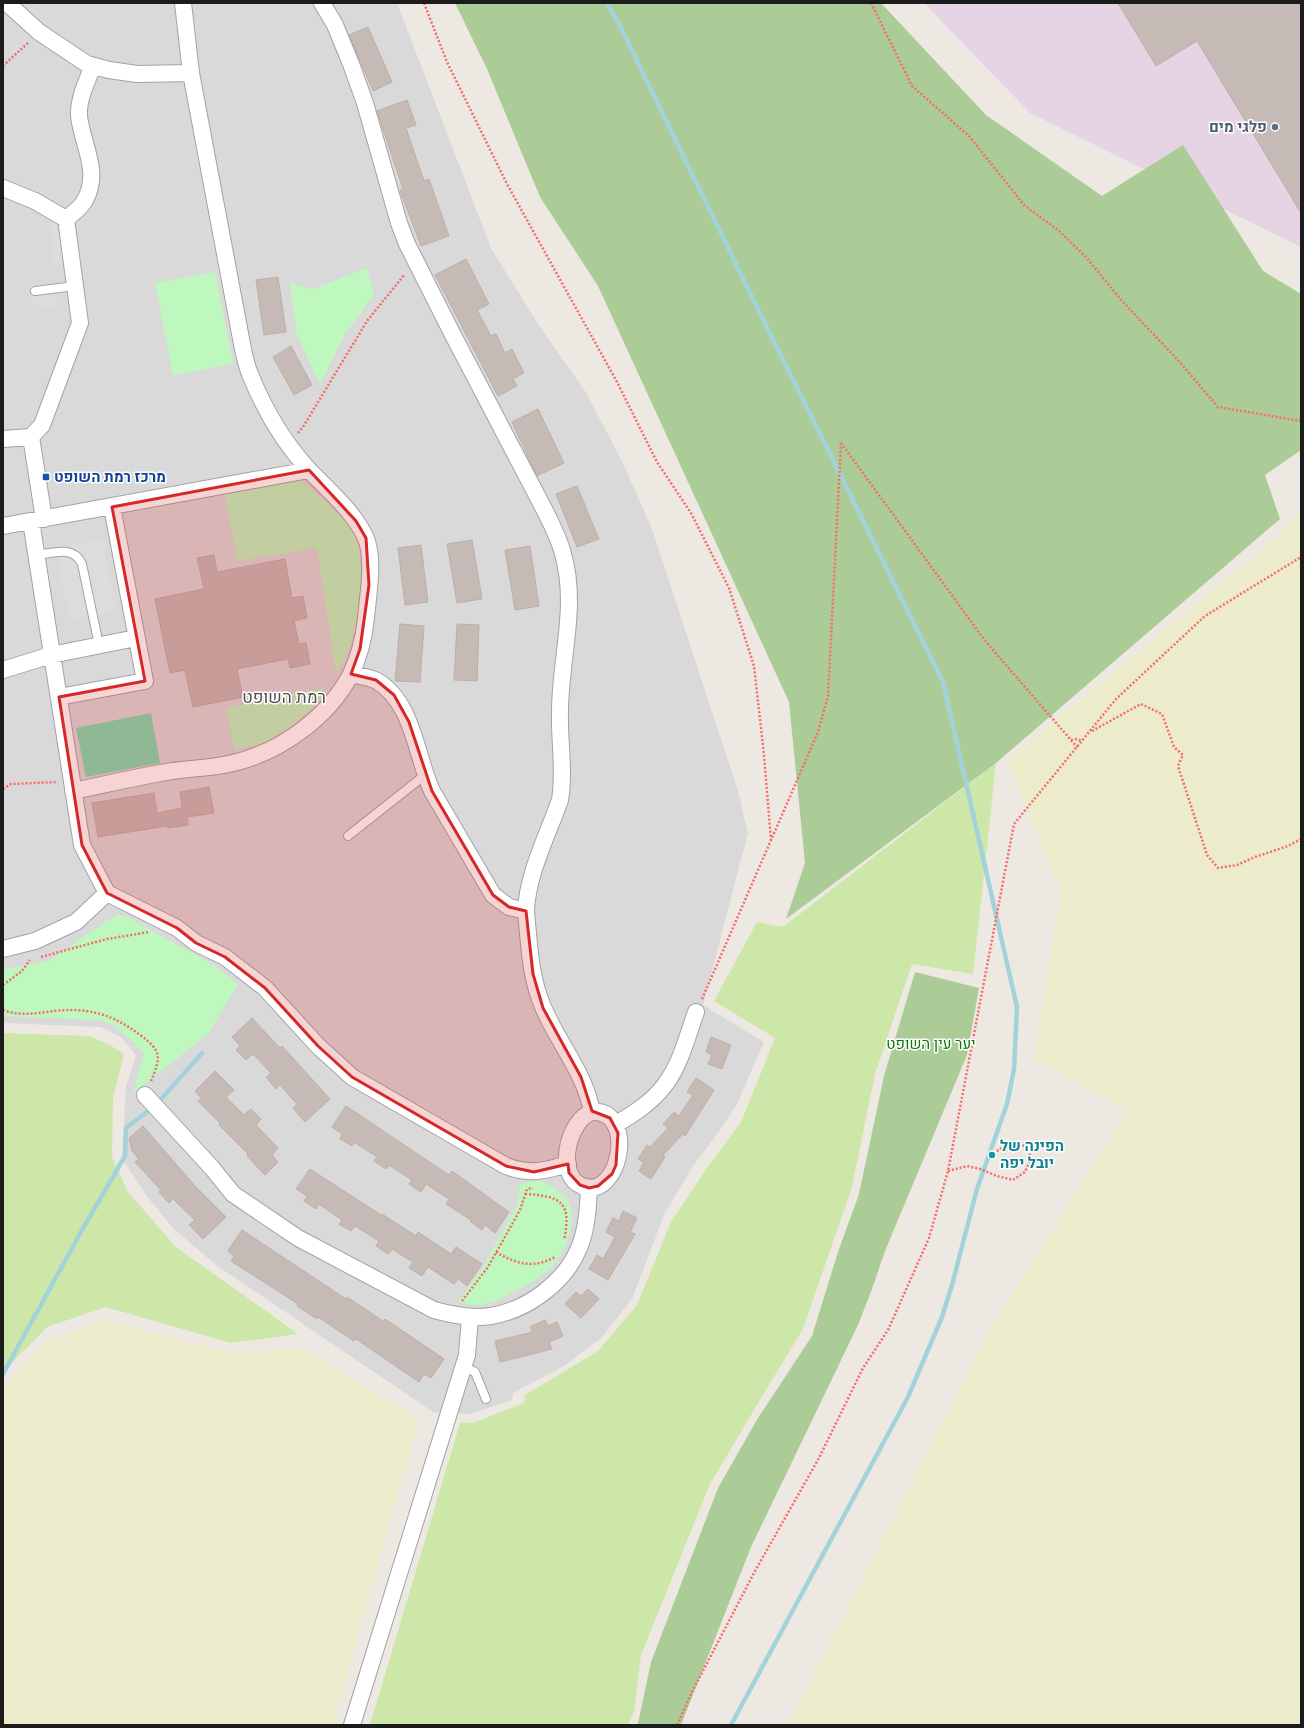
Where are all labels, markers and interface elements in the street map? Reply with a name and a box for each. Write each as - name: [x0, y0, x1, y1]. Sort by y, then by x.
- place label: פלגי מים: [1209, 118, 1267, 136]
- marker: פלגי מים: [1270, 122, 1280, 132]
- place label: מרכז רמת השופט: [54, 468, 166, 486]
- marker: מרכז רמת השופט: [41, 472, 51, 482]
- district label: רמת השופט: [242, 687, 326, 707]
- park label: יער עין השופט: [886, 1035, 976, 1053]
- place label: הפינה של יובל יפה: [1000, 1137, 1064, 1172]
- marker: הפינה של יובל יפה: [987, 1150, 997, 1160]

